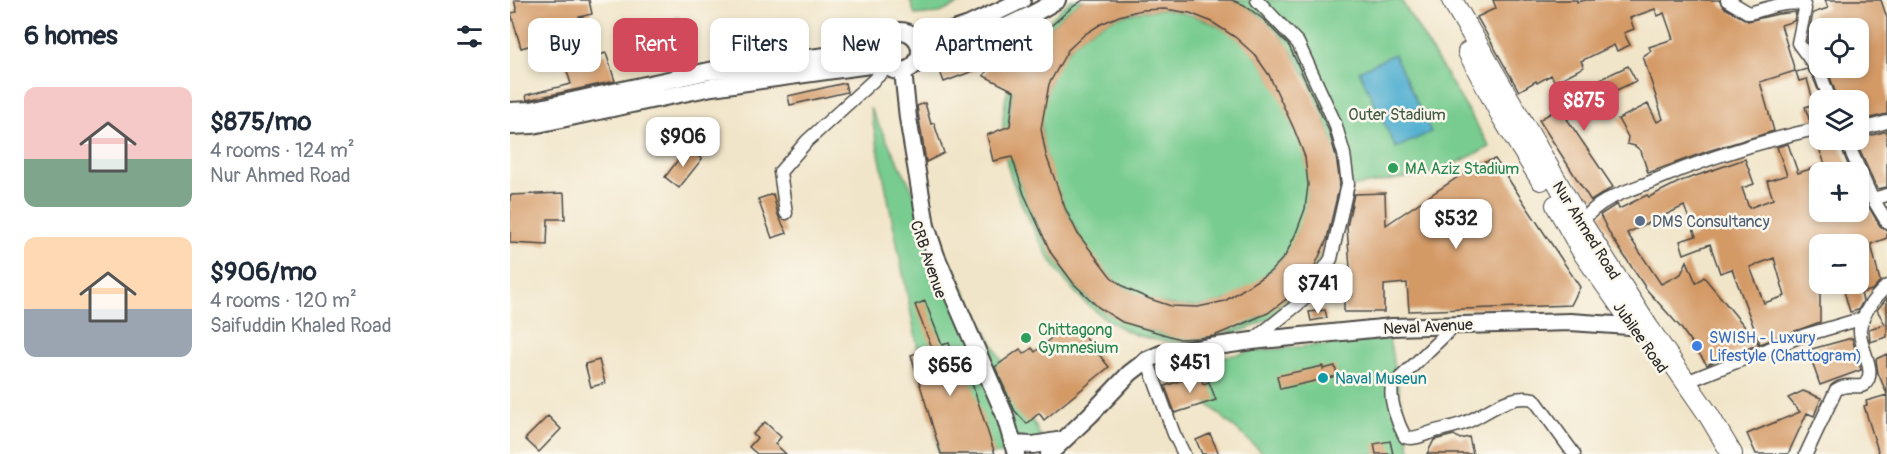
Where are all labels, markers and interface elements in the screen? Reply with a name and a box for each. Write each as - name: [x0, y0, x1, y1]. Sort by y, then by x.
- chip: Buy: [528, 18, 601, 72]
- chip: Rent: [613, 18, 698, 72]
- chip: Filters: [710, 18, 809, 72]
- chip: New: [821, 18, 901, 72]
- chip: Apartment: [913, 18, 1053, 72]
- map controls: [1809, 18, 1869, 294]
- button: locate: [1809, 18, 1869, 78]
- text: 6 homes: [24, 20, 118, 52]
- icon: filters: [453, 20, 486, 53]
- pin: $875: [1548, 81, 1620, 132]
- text: $875: [1563, 88, 1605, 113]
- button: layers: [1809, 90, 1869, 150]
- park label: Outer Stadium: [1348, 105, 1446, 125]
- text: $875/mo: [210, 106, 311, 138]
- icon: home: [72, 111, 144, 183]
- pin: $906: [647, 117, 719, 168]
- text: $906: [660, 124, 706, 149]
- text: 4 rooms · 124 m²: [210, 138, 355, 163]
- place label: MA Aziz Stadium: [1405, 159, 1519, 179]
- marker: MA Aziz Stadium: [1386, 161, 1400, 175]
- button: +: [1809, 162, 1869, 222]
- text: Nur Ahmed Road: [210, 163, 351, 188]
- street label: Nur Ahmed Road: [1548, 178, 1624, 284]
- pin: $532: [1420, 199, 1492, 250]
- text: $532: [1434, 206, 1478, 231]
- place label: DMS Consultancy: [1652, 212, 1770, 232]
- marker: DMS Consultancy: [1633, 214, 1647, 228]
- street label: CRB Avenue: [905, 218, 951, 301]
- button: −: [1809, 234, 1869, 294]
- text: $906/mo: [210, 256, 317, 288]
- icon: home: [72, 261, 144, 333]
- pin: $741: [1282, 264, 1354, 315]
- text: $741: [1298, 271, 1338, 296]
- text: 4 rooms · 120 m²: [210, 288, 357, 313]
- street label: Jubilee Road: [1608, 298, 1672, 377]
- text: Saifuddin Khaled Road: [210, 313, 391, 338]
- street label: Neval Avenue: [1383, 315, 1474, 339]
- place label: Chittagong Gymnesium: [1038, 320, 1118, 358]
- place label: SWISH - Luxury Lifestyle (Chattogram): [1709, 328, 1862, 366]
- marker: Chittagong Gymnesium: [1019, 331, 1033, 345]
- marker: SWISH - Luxury Lifestyle (Chattogram): [1690, 339, 1704, 353]
- pin: $451: [1154, 343, 1226, 394]
- pin: $656: [914, 346, 986, 397]
- text: $451: [1169, 350, 1211, 375]
- text: $656: [928, 353, 972, 378]
- place label: Naval Museun: [1335, 369, 1427, 389]
- marker: Naval Museun: [1316, 371, 1330, 385]

